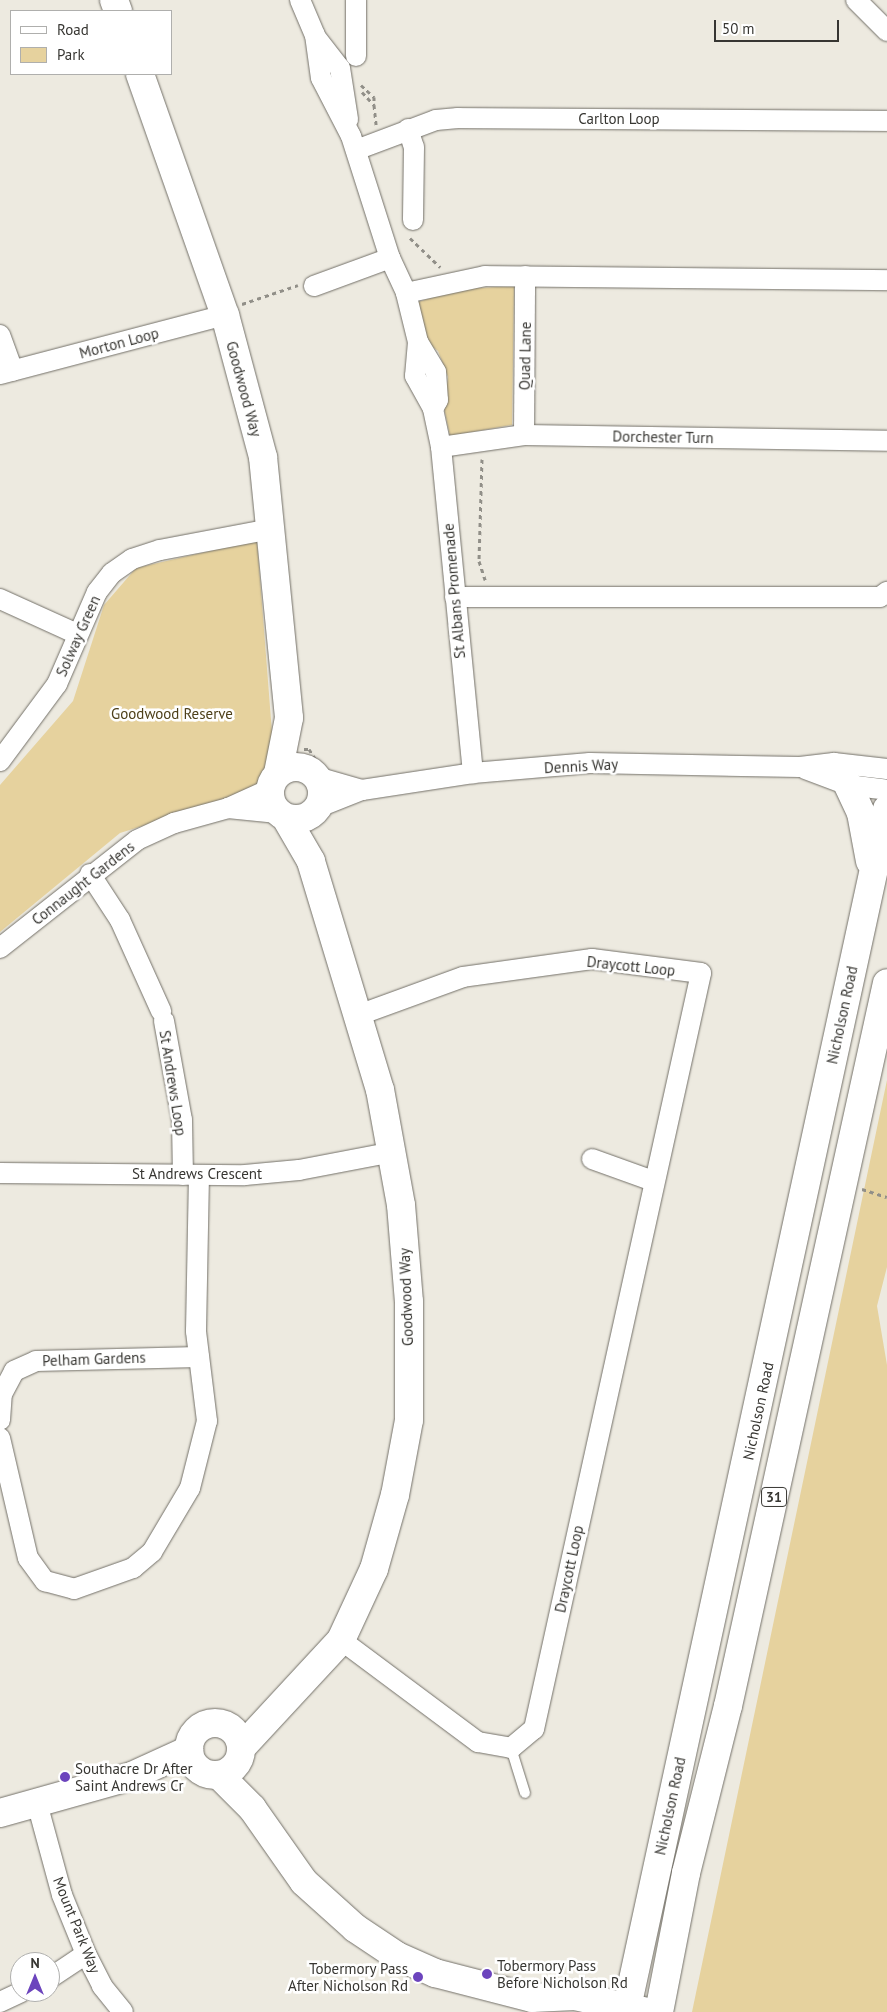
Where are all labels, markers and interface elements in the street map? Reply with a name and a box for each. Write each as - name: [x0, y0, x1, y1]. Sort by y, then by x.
- legend: [10, 10, 172, 75]
- scale bar: [717, 10, 842, 42]
- text: 50 m: [722, 19, 755, 38]
- text: Road: [57, 20, 89, 39]
- text: Park: [57, 45, 85, 64]
- street label: Carlton Loop: [578, 110, 660, 128]
- street label: Quad Lane: [515, 322, 535, 390]
- street label: Morton Loop: [77, 324, 161, 362]
- street label: Goodwood Way: [223, 339, 265, 439]
- street label: Dorchester Turn: [612, 427, 714, 447]
- street label: St Albans Promenade: [439, 522, 469, 660]
- street label: Solway Green: [52, 592, 104, 680]
- park label: Goodwood Reserve: [111, 705, 233, 723]
- street label: Dennis Way: [543, 755, 619, 777]
- street label: Connaught Gardens: [28, 837, 138, 929]
- street label: Draycott Loop: [586, 952, 676, 980]
- street label: Nicholson Road: [823, 964, 861, 1066]
- street label: St Andrews Loop: [156, 1029, 190, 1137]
- street label: St Andrews Crescent: [132, 1165, 262, 1183]
- street label: Goodwood Way: [395, 1247, 417, 1347]
- street label: Pelham Gardens: [42, 1348, 146, 1370]
- street label: Nicholson Road: [739, 1360, 777, 1462]
- road number: 31: [760, 1485, 788, 1508]
- street label: Draycott Loop: [551, 1524, 587, 1614]
- street label: Nicholson Road: [651, 1755, 689, 1857]
- place label: Southacre Dr After Saint Andrews Cr: [75, 1759, 193, 1794]
- marker: Southacre Dr After Saint Andrews Cr: [59, 1771, 71, 1783]
- street label: Mount Park Way: [49, 1874, 105, 1976]
- north arrow: [10, 1952, 60, 2002]
- text: N: [30, 1954, 40, 1972]
- place label: Tobermory Pass Before Nicholson Rd: [497, 1956, 628, 1991]
- place label: Tobermory Pass After Nicholson Rd: [288, 1959, 408, 1994]
- marker: Tobermory Pass Before Nicholson Rd: [481, 1968, 493, 1980]
- marker: Tobermory Pass After Nicholson Rd: [412, 1971, 424, 1983]

